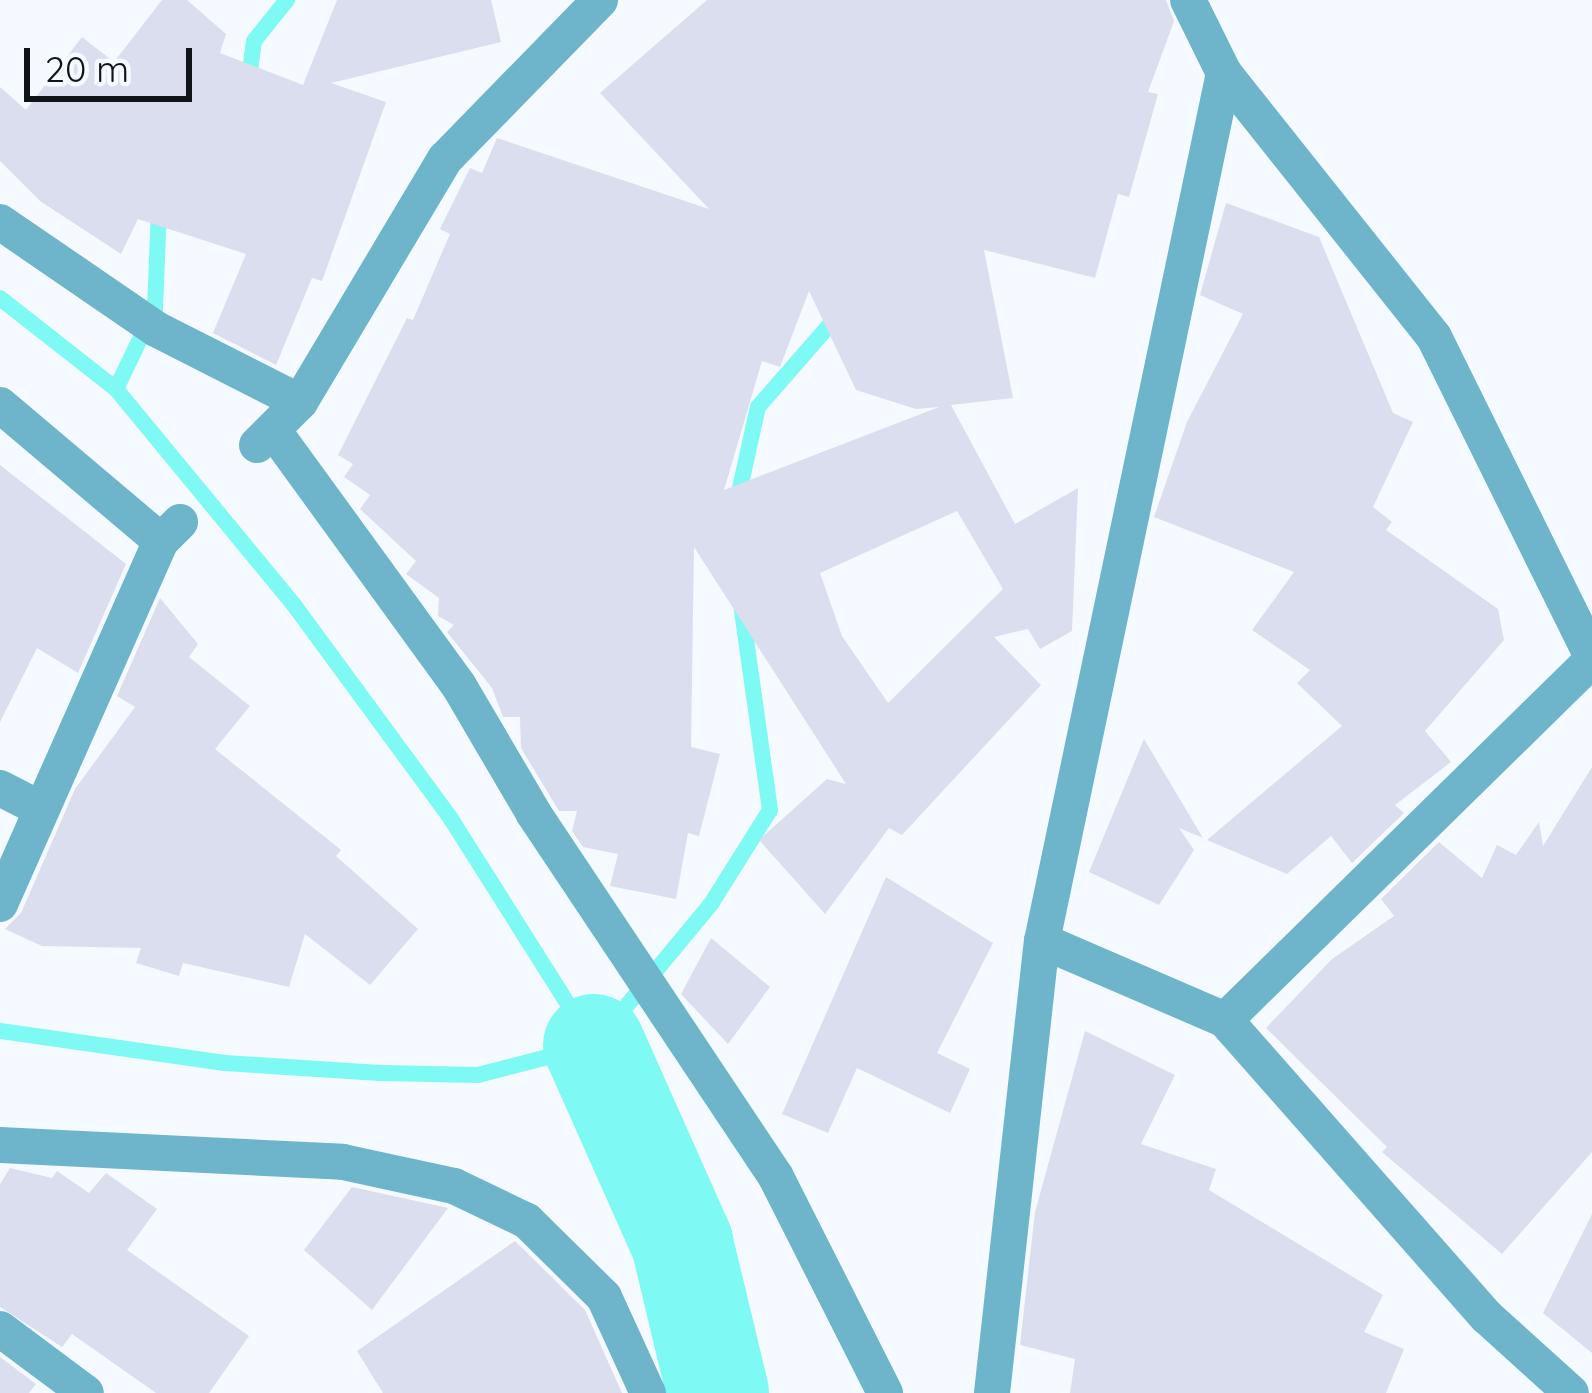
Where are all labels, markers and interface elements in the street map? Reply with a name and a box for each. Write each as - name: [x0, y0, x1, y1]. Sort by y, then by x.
- scale bar: [30, 24, 198, 98]
- text: 20 m: [45, 46, 129, 91]

